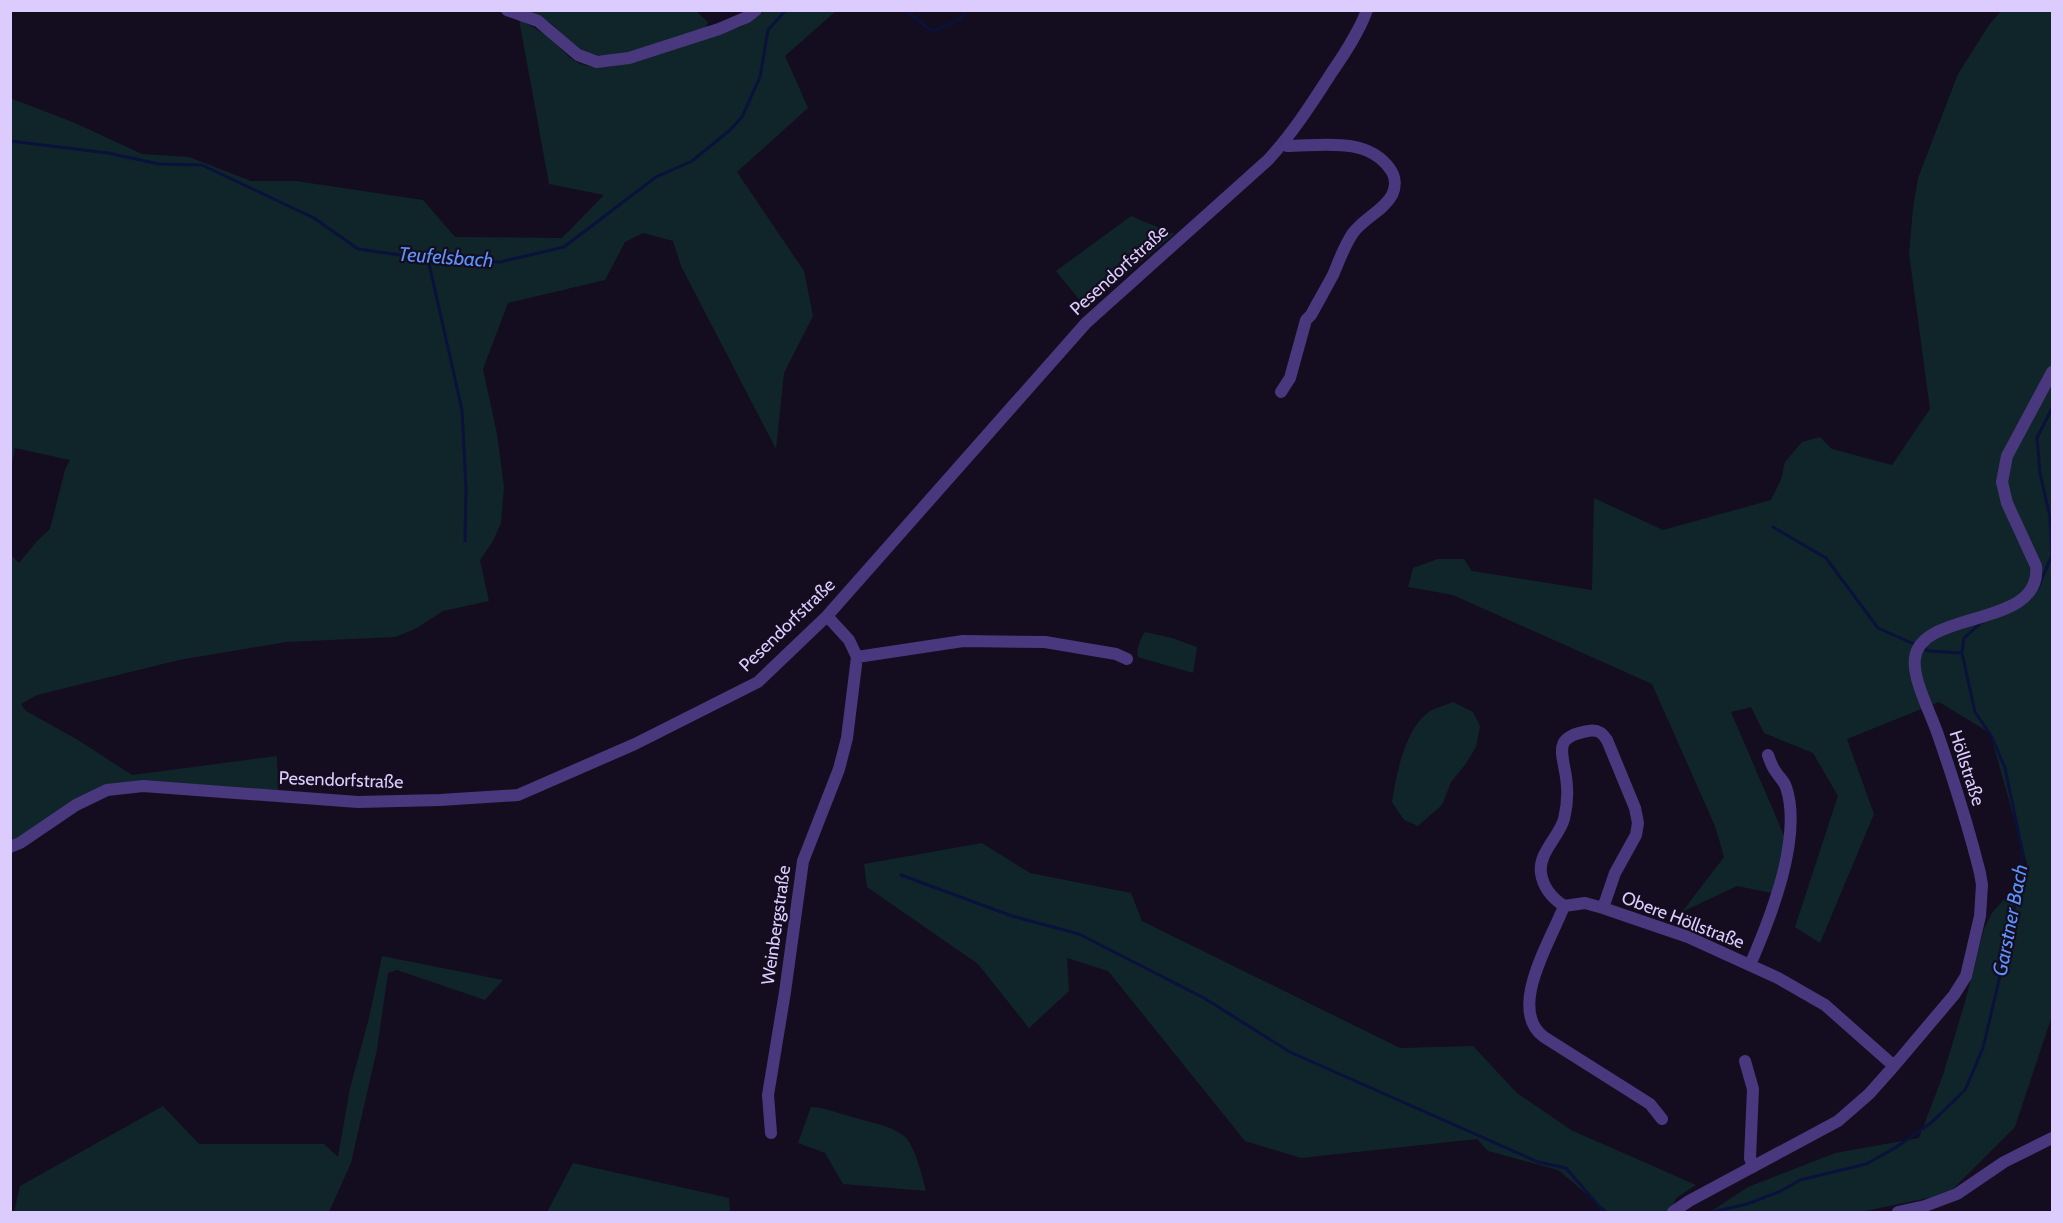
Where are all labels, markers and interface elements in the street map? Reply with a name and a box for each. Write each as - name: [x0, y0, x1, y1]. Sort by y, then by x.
- street label: Pesendorfstraße: [1065, 220, 1173, 320]
- water label: Teufelsbach: [398, 242, 494, 272]
- street label: Pesendorfstraße: [734, 574, 840, 676]
- street label: Höllstraße: [1944, 727, 1990, 809]
- street label: Pesendorfstraße: [278, 767, 404, 793]
- water label: Garstner Bach: [1987, 862, 2033, 978]
- street label: Weinbergstraße: [757, 864, 795, 986]
- street label: Obere Höllstraße: [1618, 886, 1748, 954]

